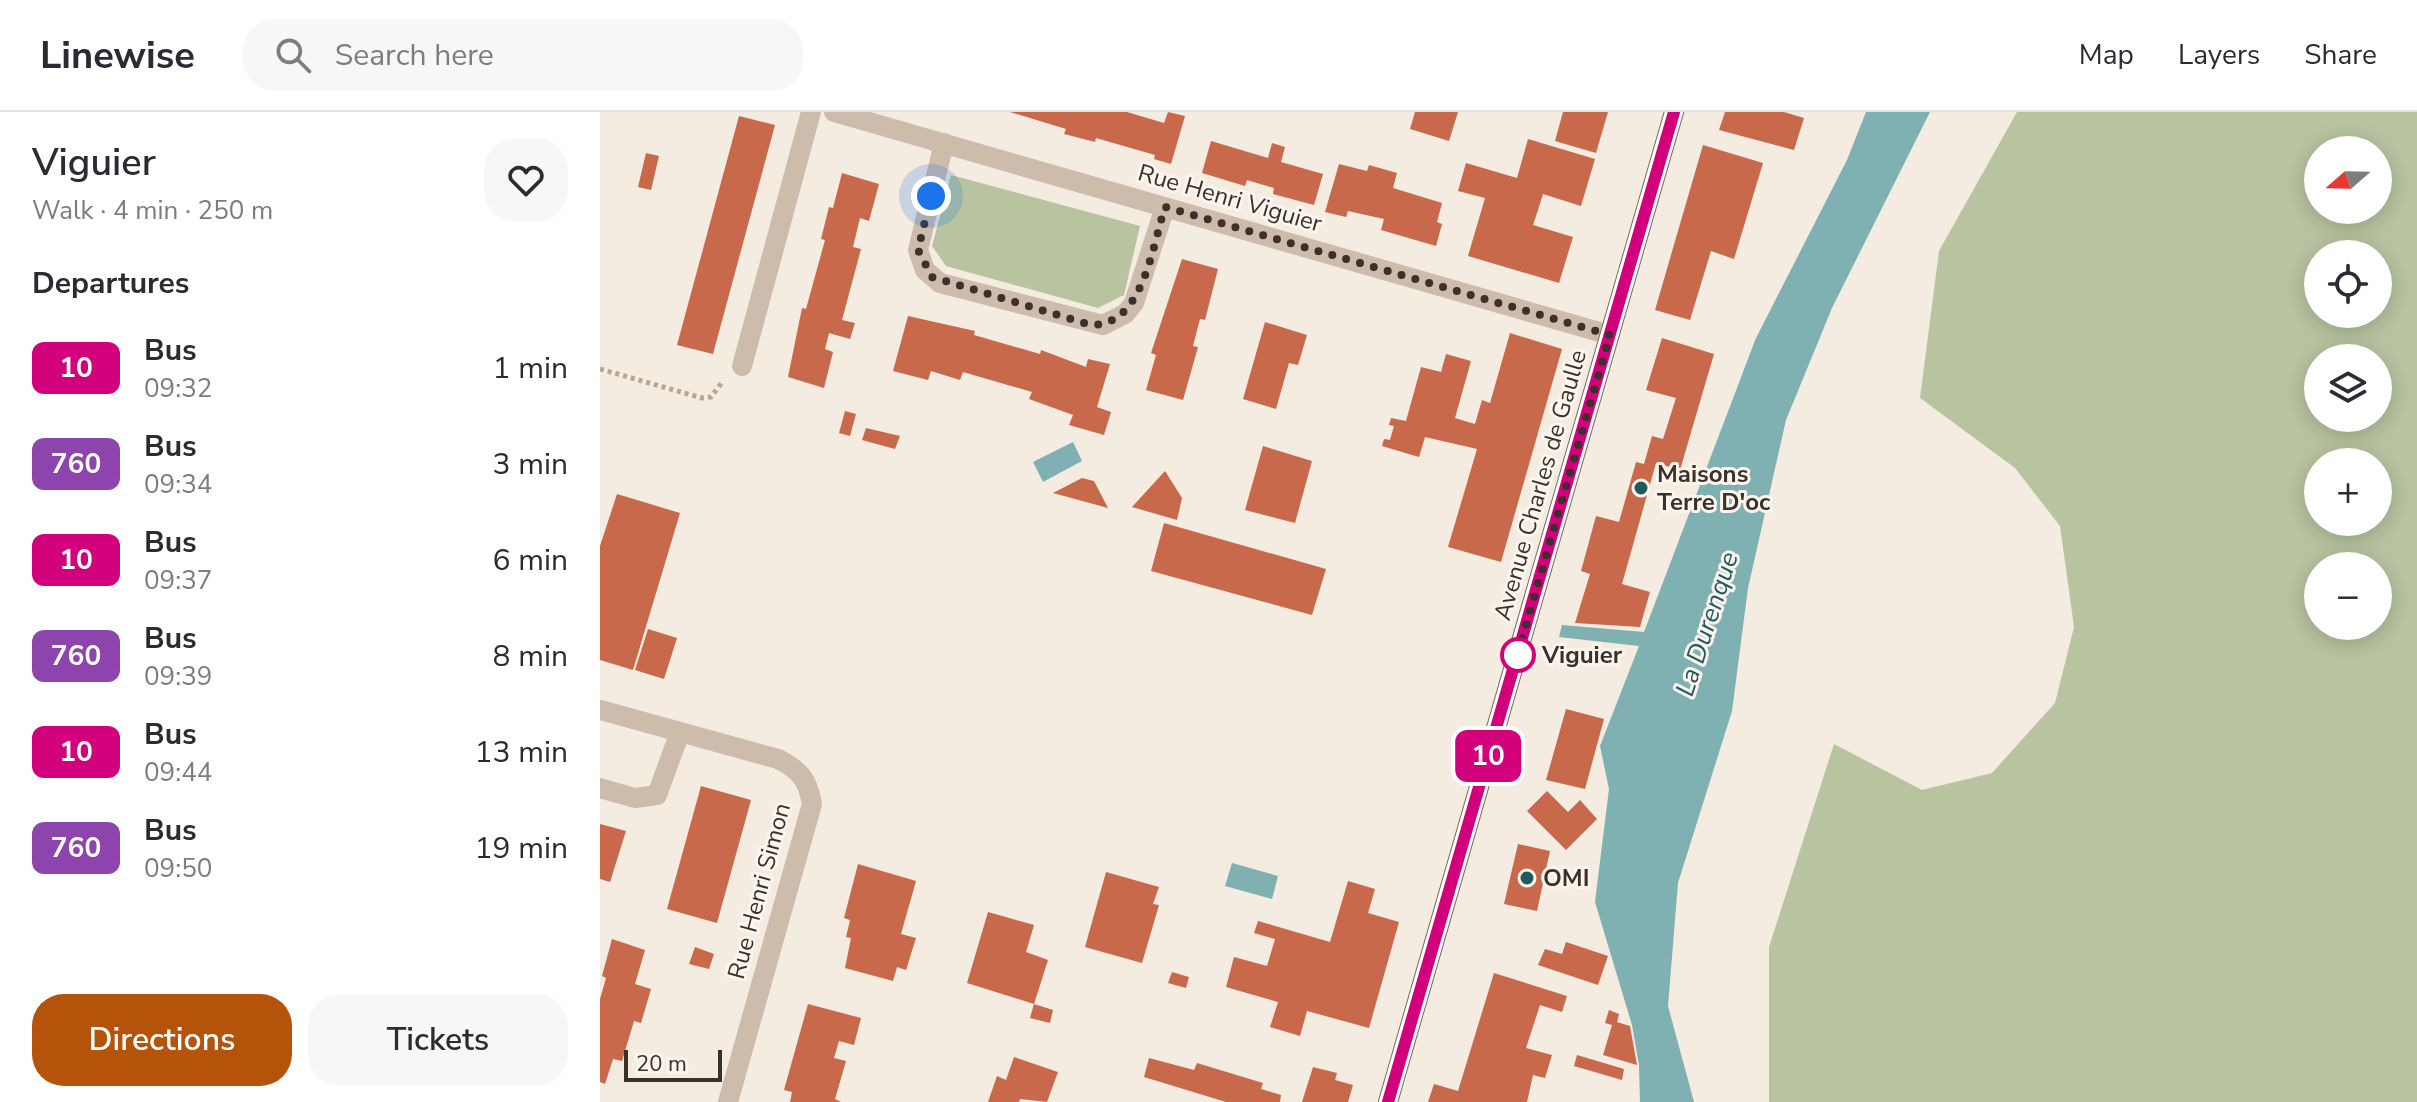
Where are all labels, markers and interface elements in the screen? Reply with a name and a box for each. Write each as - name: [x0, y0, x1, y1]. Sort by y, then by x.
- search box: [243, 19, 803, 91]
- text: Linewise: [40, 30, 195, 81]
- icon: search: [271, 33, 315, 77]
- text: Search here: [335, 35, 494, 76]
- text: Map: [2079, 36, 2134, 74]
- text: Layers: [2178, 36, 2260, 74]
- text: Share: [2304, 36, 2377, 74]
- north arrow: [2304, 136, 2392, 224]
- map controls: [2304, 136, 2392, 640]
- text: Viguier: [32, 137, 156, 188]
- button: heart: [484, 138, 568, 222]
- street label: Rue Henri Viguier: [1134, 156, 1326, 240]
- your location: [911, 176, 951, 216]
- text: Walk · 4 min · 250 m: [32, 193, 273, 228]
- button: locate: [2304, 240, 2392, 328]
- text: Departures: [32, 263, 189, 304]
- text: Bus: [144, 330, 197, 371]
- button: layers: [2304, 344, 2392, 432]
- street label: Avenue Charles de Gaulle: [1486, 346, 1594, 624]
- text: 1 min: [493, 348, 568, 389]
- text: 10: [59, 349, 93, 387]
- text: 09:32: [144, 371, 212, 406]
- text: Bus: [144, 426, 197, 467]
- text: 3 min: [493, 444, 568, 485]
- text: 760: [51, 445, 101, 483]
- button: +: [2304, 448, 2392, 536]
- place label: Maisons Terre D'oc: [1657, 458, 1771, 518]
- text: 09:34: [144, 467, 212, 502]
- marker: Maisons Terre D'oc: [1632, 479, 1650, 497]
- text: Bus: [144, 522, 197, 563]
- text: 6 min: [493, 540, 568, 581]
- text: 10: [59, 541, 93, 579]
- water label: La Durenque: [1667, 547, 1747, 701]
- button: −: [2304, 552, 2392, 640]
- text: 09:37: [144, 563, 212, 598]
- text: Bus: [144, 618, 197, 659]
- text: 8 min: [493, 636, 568, 677]
- text: 760: [51, 637, 101, 675]
- marker: Viguier: [1501, 638, 1535, 672]
- place label: Viguier: [1541, 639, 1623, 671]
- text: 09:39: [144, 659, 212, 694]
- text: Bus: [144, 714, 197, 755]
- line badge: 10: [1452, 730, 1524, 782]
- text: 13 min: [475, 732, 568, 773]
- text: 10: [59, 733, 93, 771]
- text: 10: [1471, 737, 1505, 775]
- text: 09:44: [144, 755, 212, 790]
- street label: Rue Henri Simon: [720, 799, 798, 983]
- text: Bus: [144, 810, 197, 851]
- text: 19 min: [475, 828, 568, 869]
- text: 760: [51, 829, 101, 867]
- text: 09:50: [144, 851, 212, 886]
- place label: OMI: [1543, 862, 1589, 894]
- marker: OMI: [1518, 869, 1536, 887]
- button: Directions: [32, 994, 292, 1086]
- button: Tickets: [308, 994, 568, 1086]
- scale bar: [624, 1046, 722, 1082]
- text: 20 m: [636, 1049, 687, 1079]

